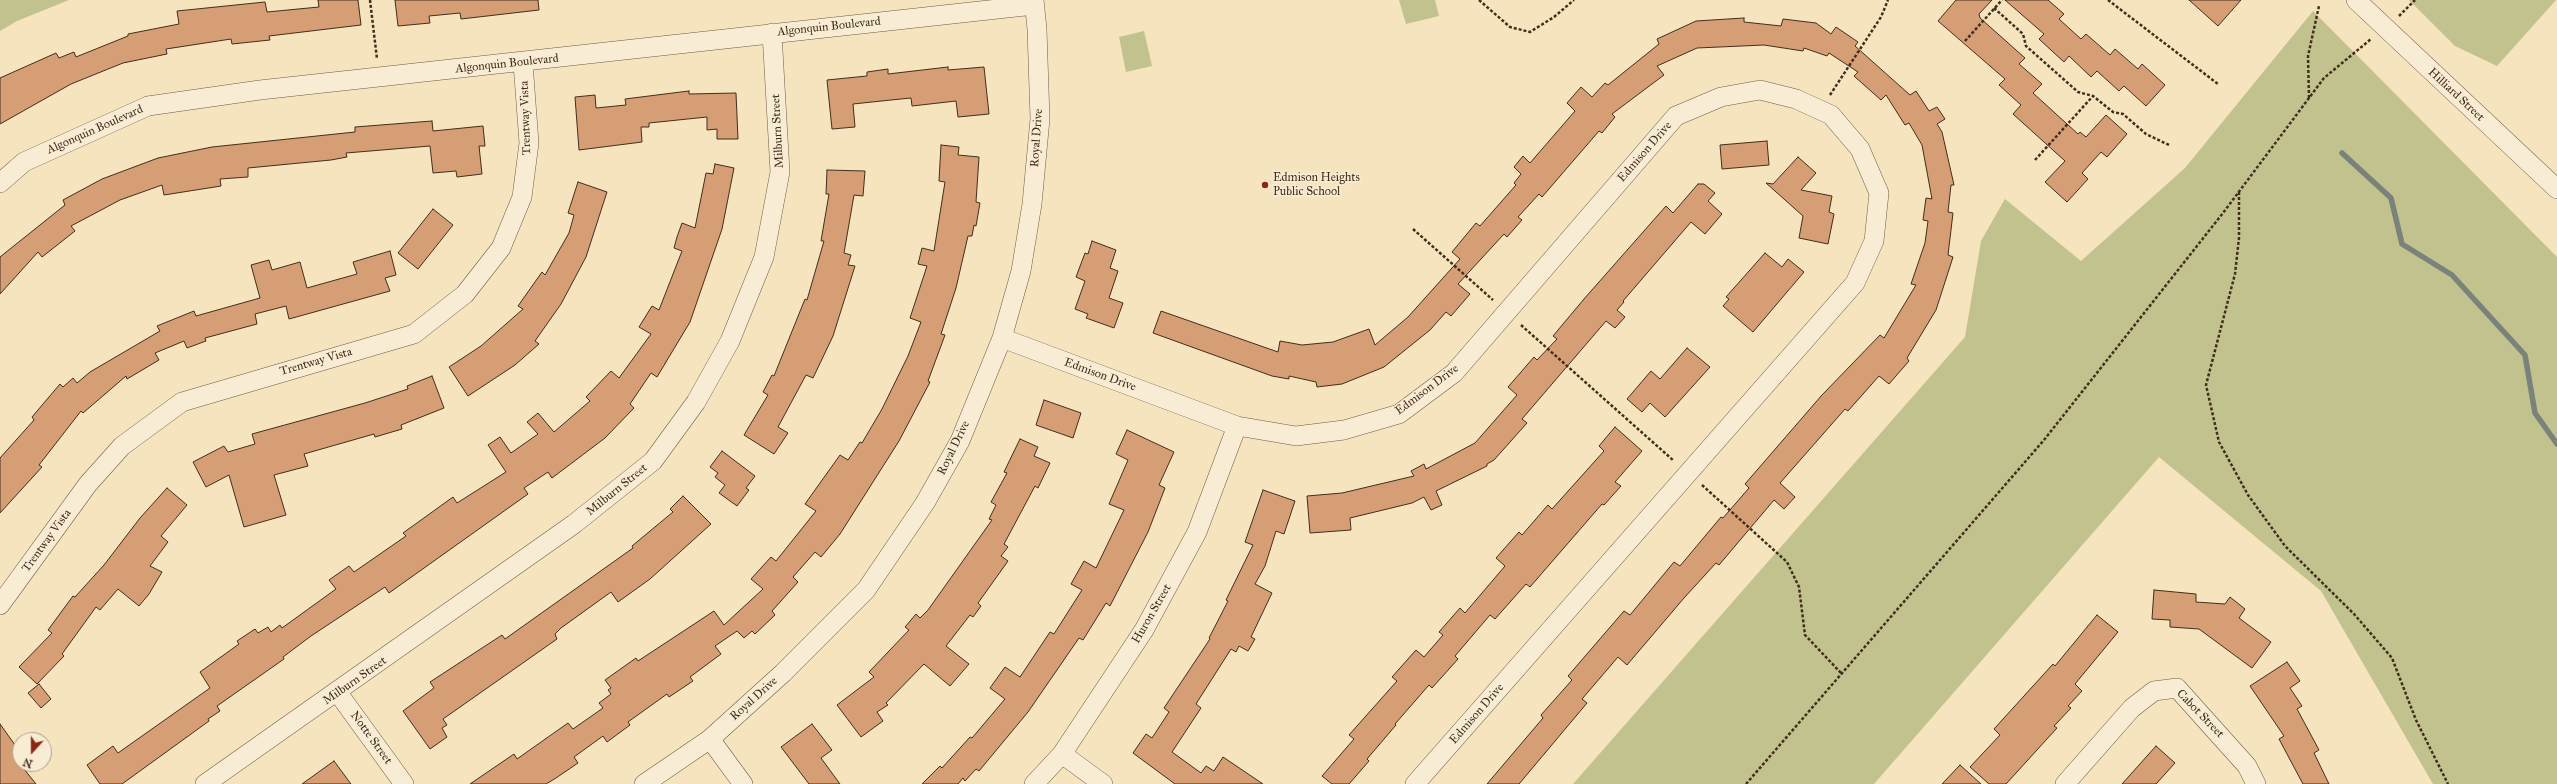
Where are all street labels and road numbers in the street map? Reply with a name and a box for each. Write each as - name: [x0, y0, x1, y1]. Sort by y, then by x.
- street label: Algonquin Boulevard: [777, 14, 881, 40]
- street label: Algonquin Boulevard: [455, 51, 559, 77]
- street label: Hilliard Street: [2425, 65, 2487, 125]
- street label: Trentway Vista: [518, 81, 534, 155]
- street label: Milburn Street: [769, 93, 787, 169]
- street label: Algonquin Boulevard: [45, 102, 145, 158]
- street label: Royal Drive: [1028, 108, 1046, 168]
- street label: Edmison Drive: [1615, 119, 1675, 185]
- street label: Trentway Vista: [278, 345, 354, 379]
- street label: Edmison Drive: [1062, 355, 1138, 395]
- street label: Edmison Drive: [1393, 362, 1461, 418]
- street label: Royal Drive: [935, 419, 973, 477]
- street label: Milburn Street: [584, 461, 650, 519]
- street label: Trentway Vista: [19, 507, 75, 575]
- street label: Huron Street: [1129, 582, 1175, 646]
- street label: Milburn Street: [320, 654, 390, 708]
- street label: Royal Drive: [727, 674, 781, 724]
- street label: Edmison Drive: [1447, 681, 1507, 747]
- street label: Cabot Street: [2173, 687, 2227, 741]
- street label: Notte Street: [347, 709, 395, 767]

